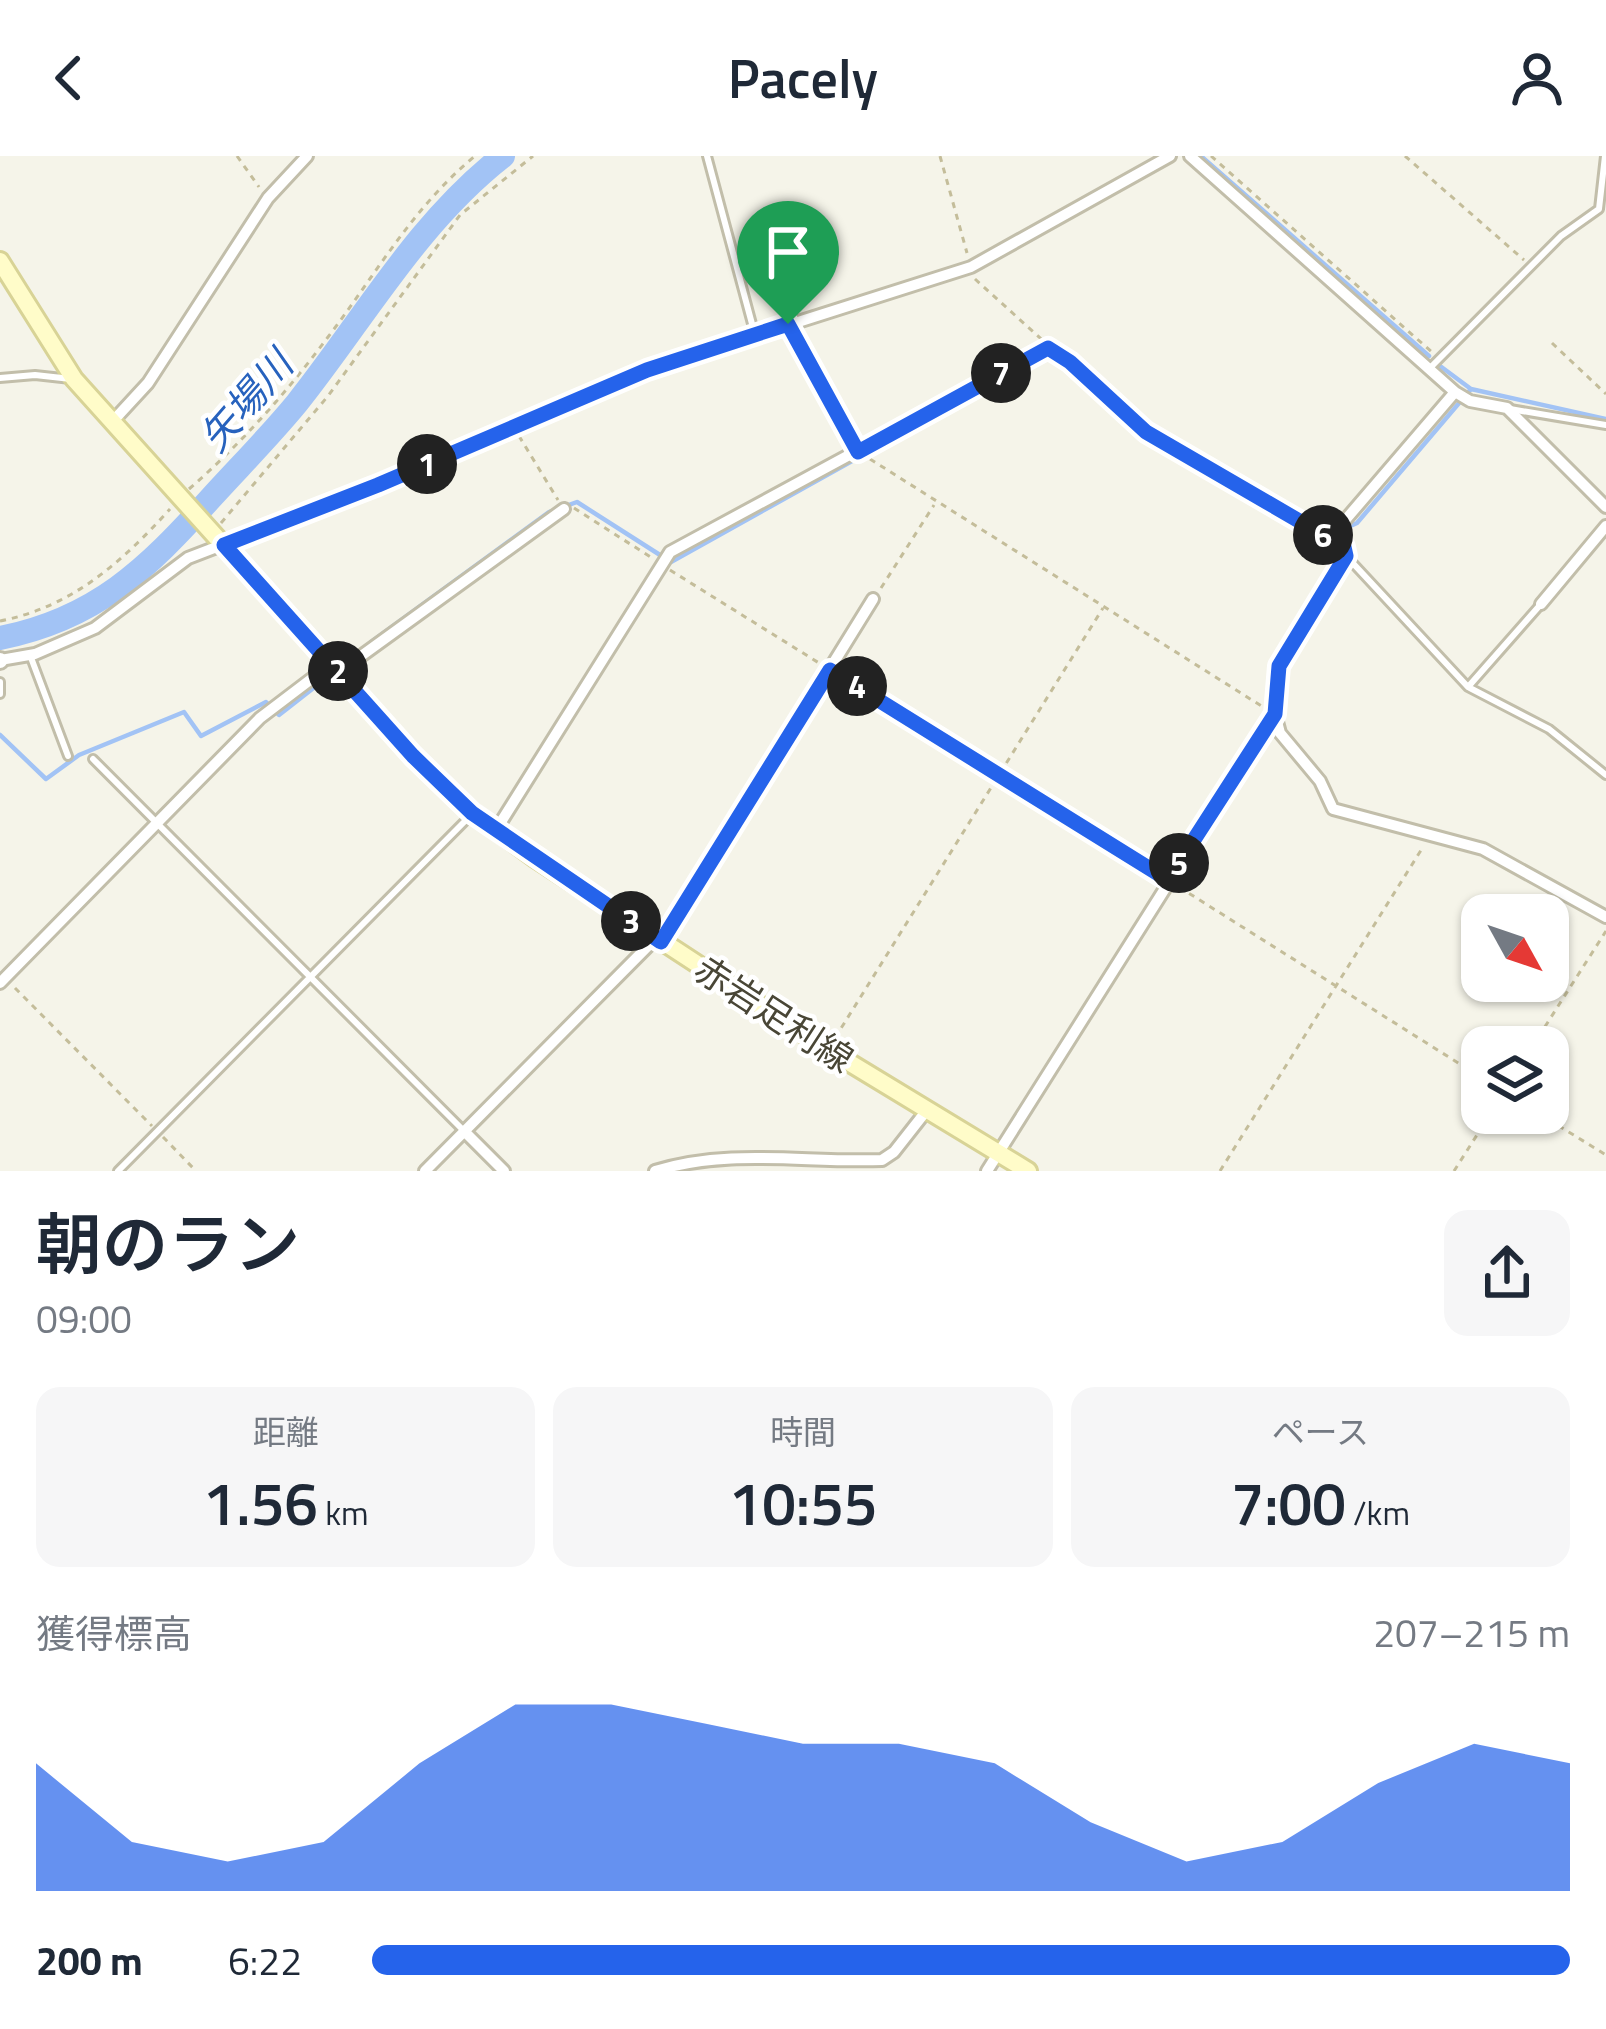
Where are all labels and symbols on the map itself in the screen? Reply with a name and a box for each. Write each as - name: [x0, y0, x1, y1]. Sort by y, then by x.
- pin: [737, 201, 839, 324]
- water label: 矢場川: [185, 334, 309, 464]
- pin: 7: [971, 343, 1031, 403]
- pin: 1: [397, 434, 457, 494]
- pin: 6: [1293, 505, 1353, 565]
- pin: 2: [308, 641, 368, 701]
- pin: 4: [827, 656, 887, 716]
- pin: 5: [1149, 833, 1209, 893]
- pin: 3: [601, 891, 661, 951]
- north arrow: [1461, 894, 1569, 1002]
- street label: 赤岩足利線: [684, 941, 865, 1086]

